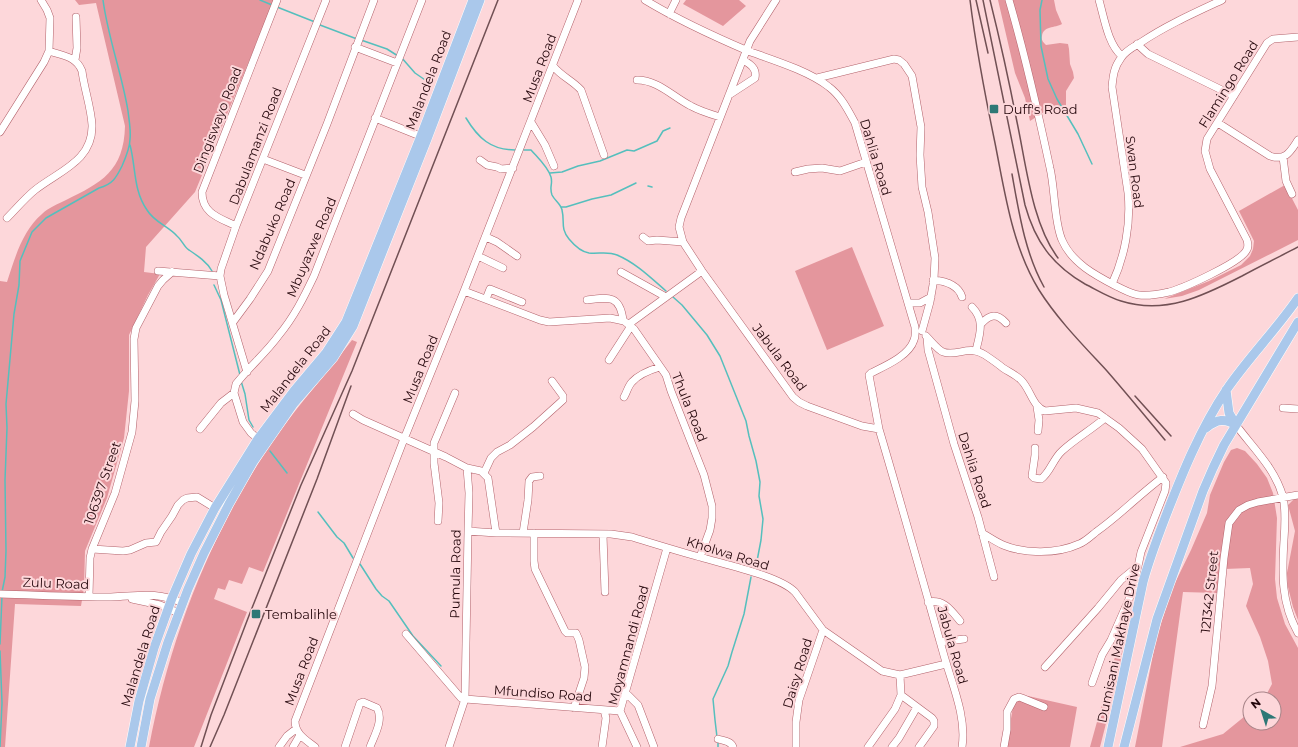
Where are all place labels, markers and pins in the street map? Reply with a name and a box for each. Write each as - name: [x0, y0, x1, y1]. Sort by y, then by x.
- place label: Duff's Road: [1003, 101, 1078, 117]
- marker: Duff's Road: [988, 103, 1000, 115]
- place label: Tembalihle: [265, 606, 337, 622]
- marker: Tembalihle: [250, 608, 262, 620]

